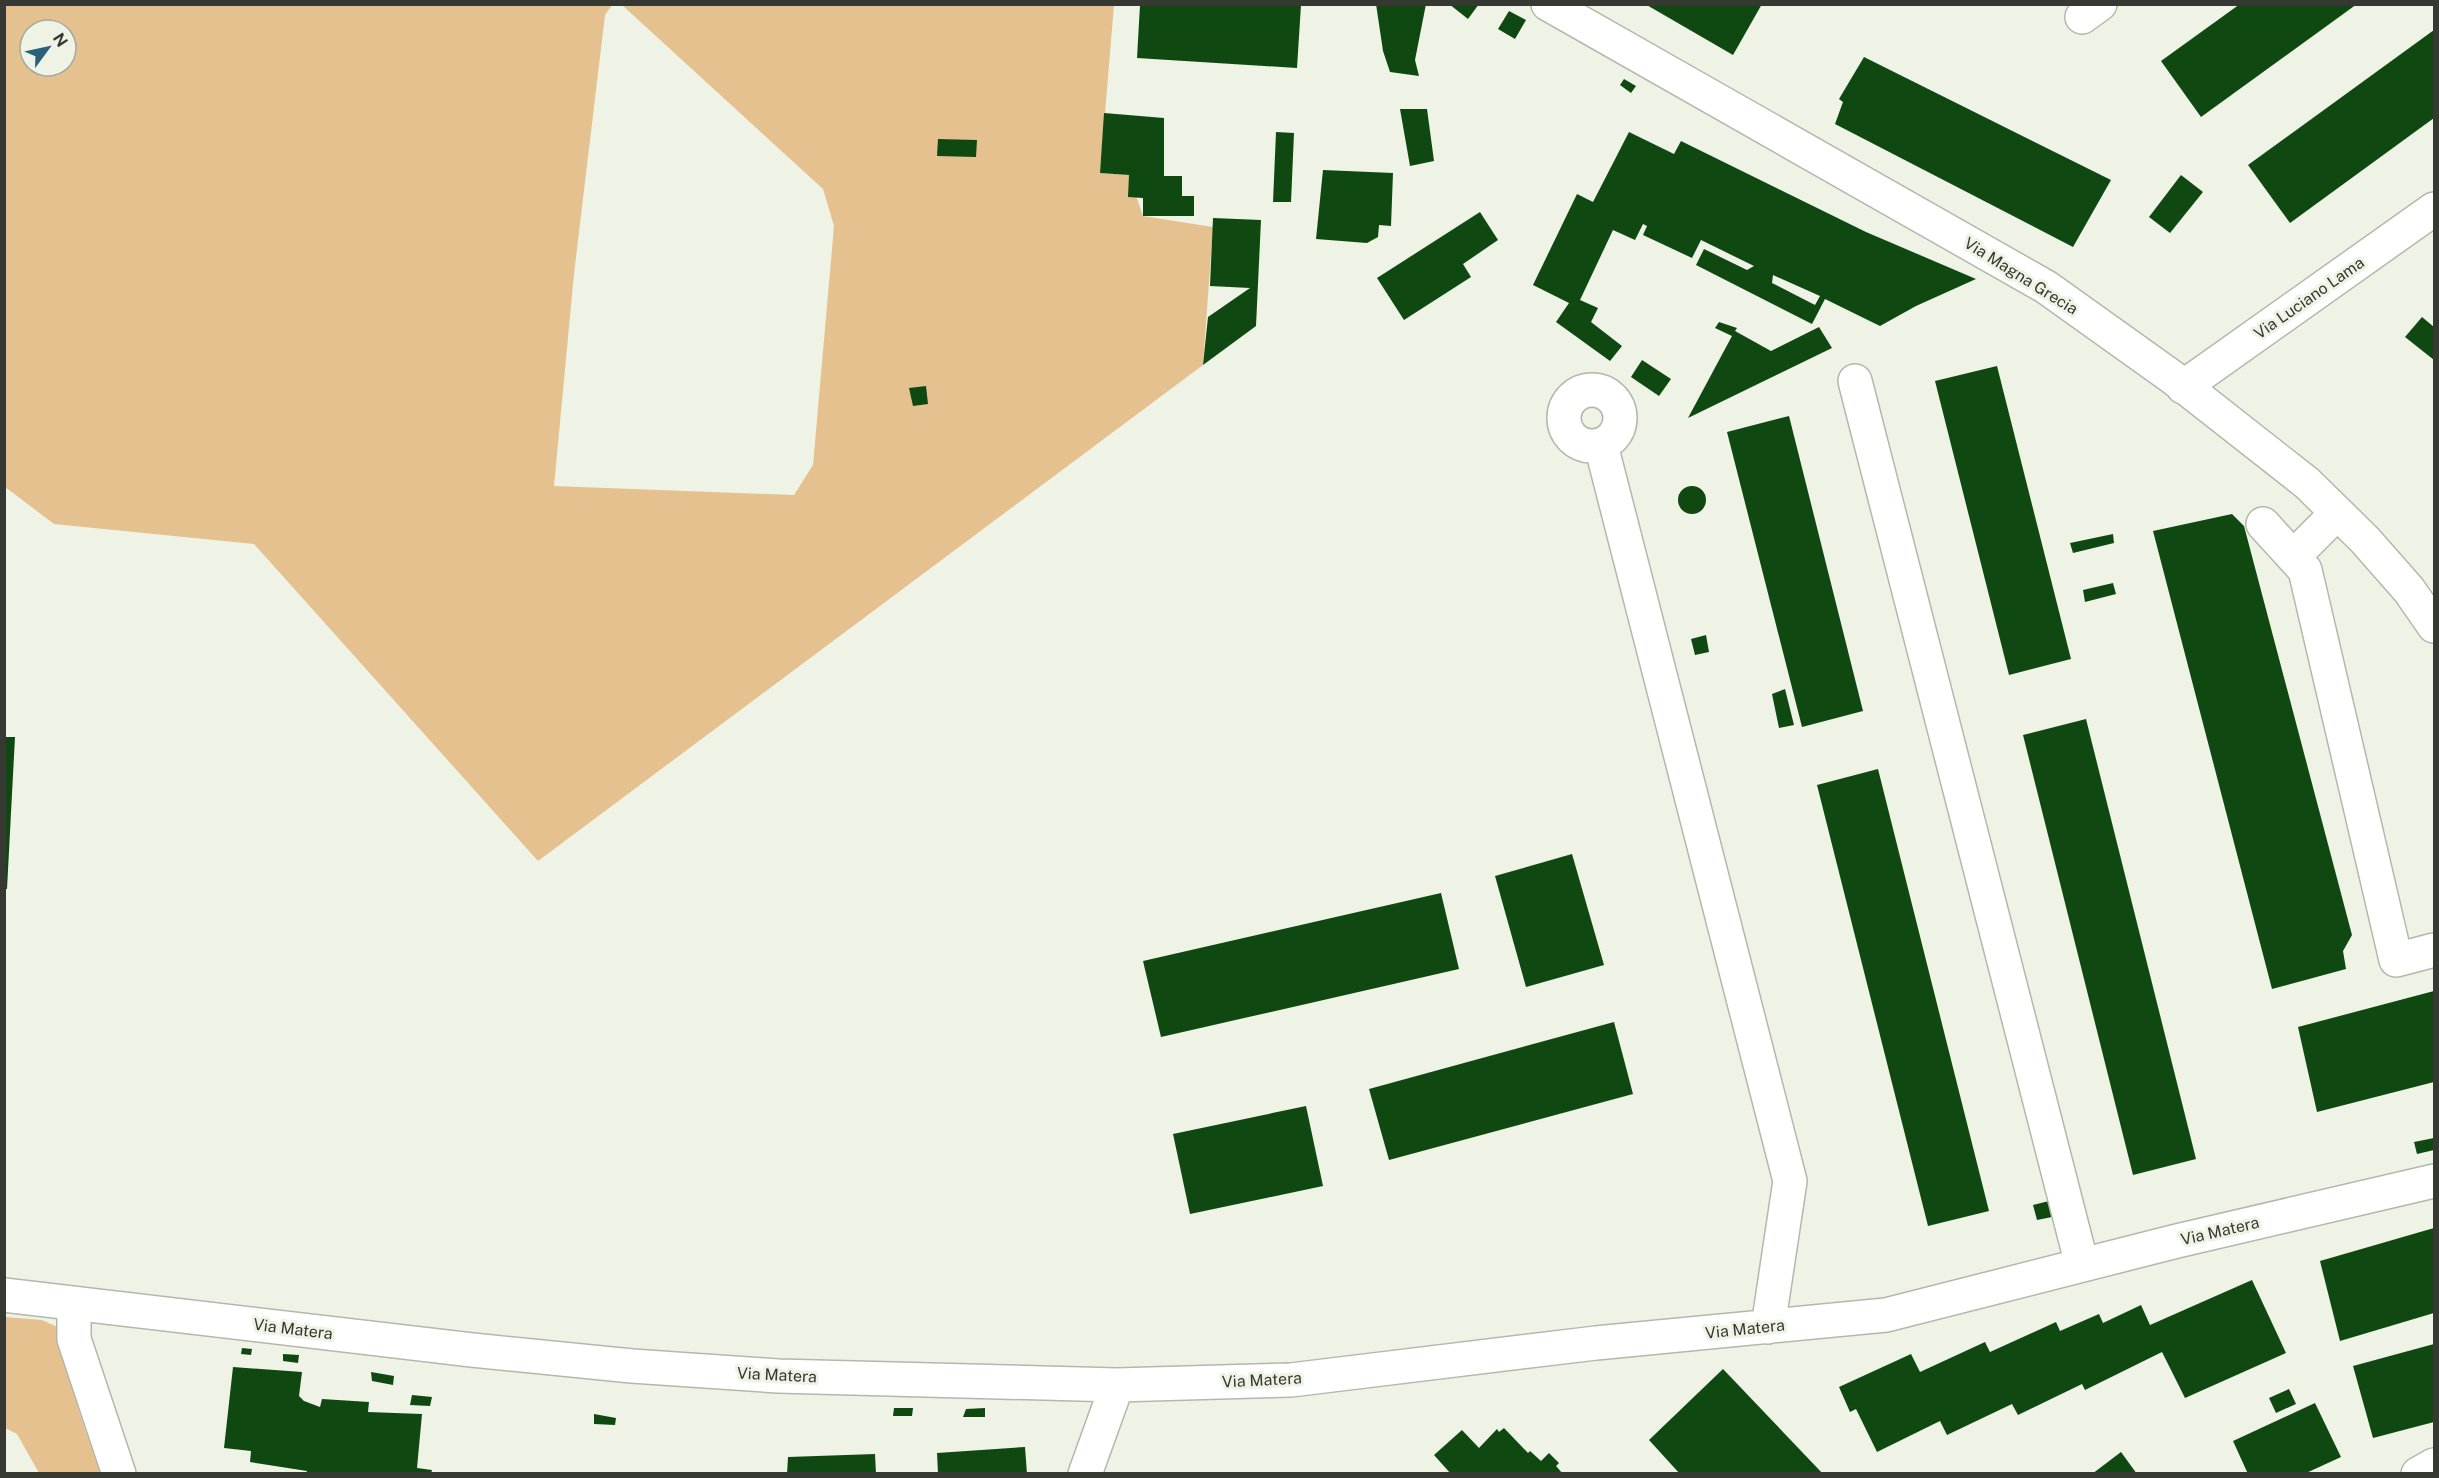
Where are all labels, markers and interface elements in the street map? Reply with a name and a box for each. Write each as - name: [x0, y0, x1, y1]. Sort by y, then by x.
- north arrow: [18, 18, 78, 78]
- text: N: [49, 30, 72, 51]
- street label: Via Magna Grecia: [1961, 233, 2081, 319]
- street label: Via Luciano Lama: [2250, 253, 2368, 343]
- street label: Via Matera: [2179, 1213, 2261, 1249]
- street label: Via Matera: [252, 1315, 334, 1343]
- street label: Via Matera: [1704, 1315, 1786, 1343]
- street label: Via Matera: [737, 1363, 817, 1387]
- street label: Via Matera: [1222, 1368, 1302, 1392]

